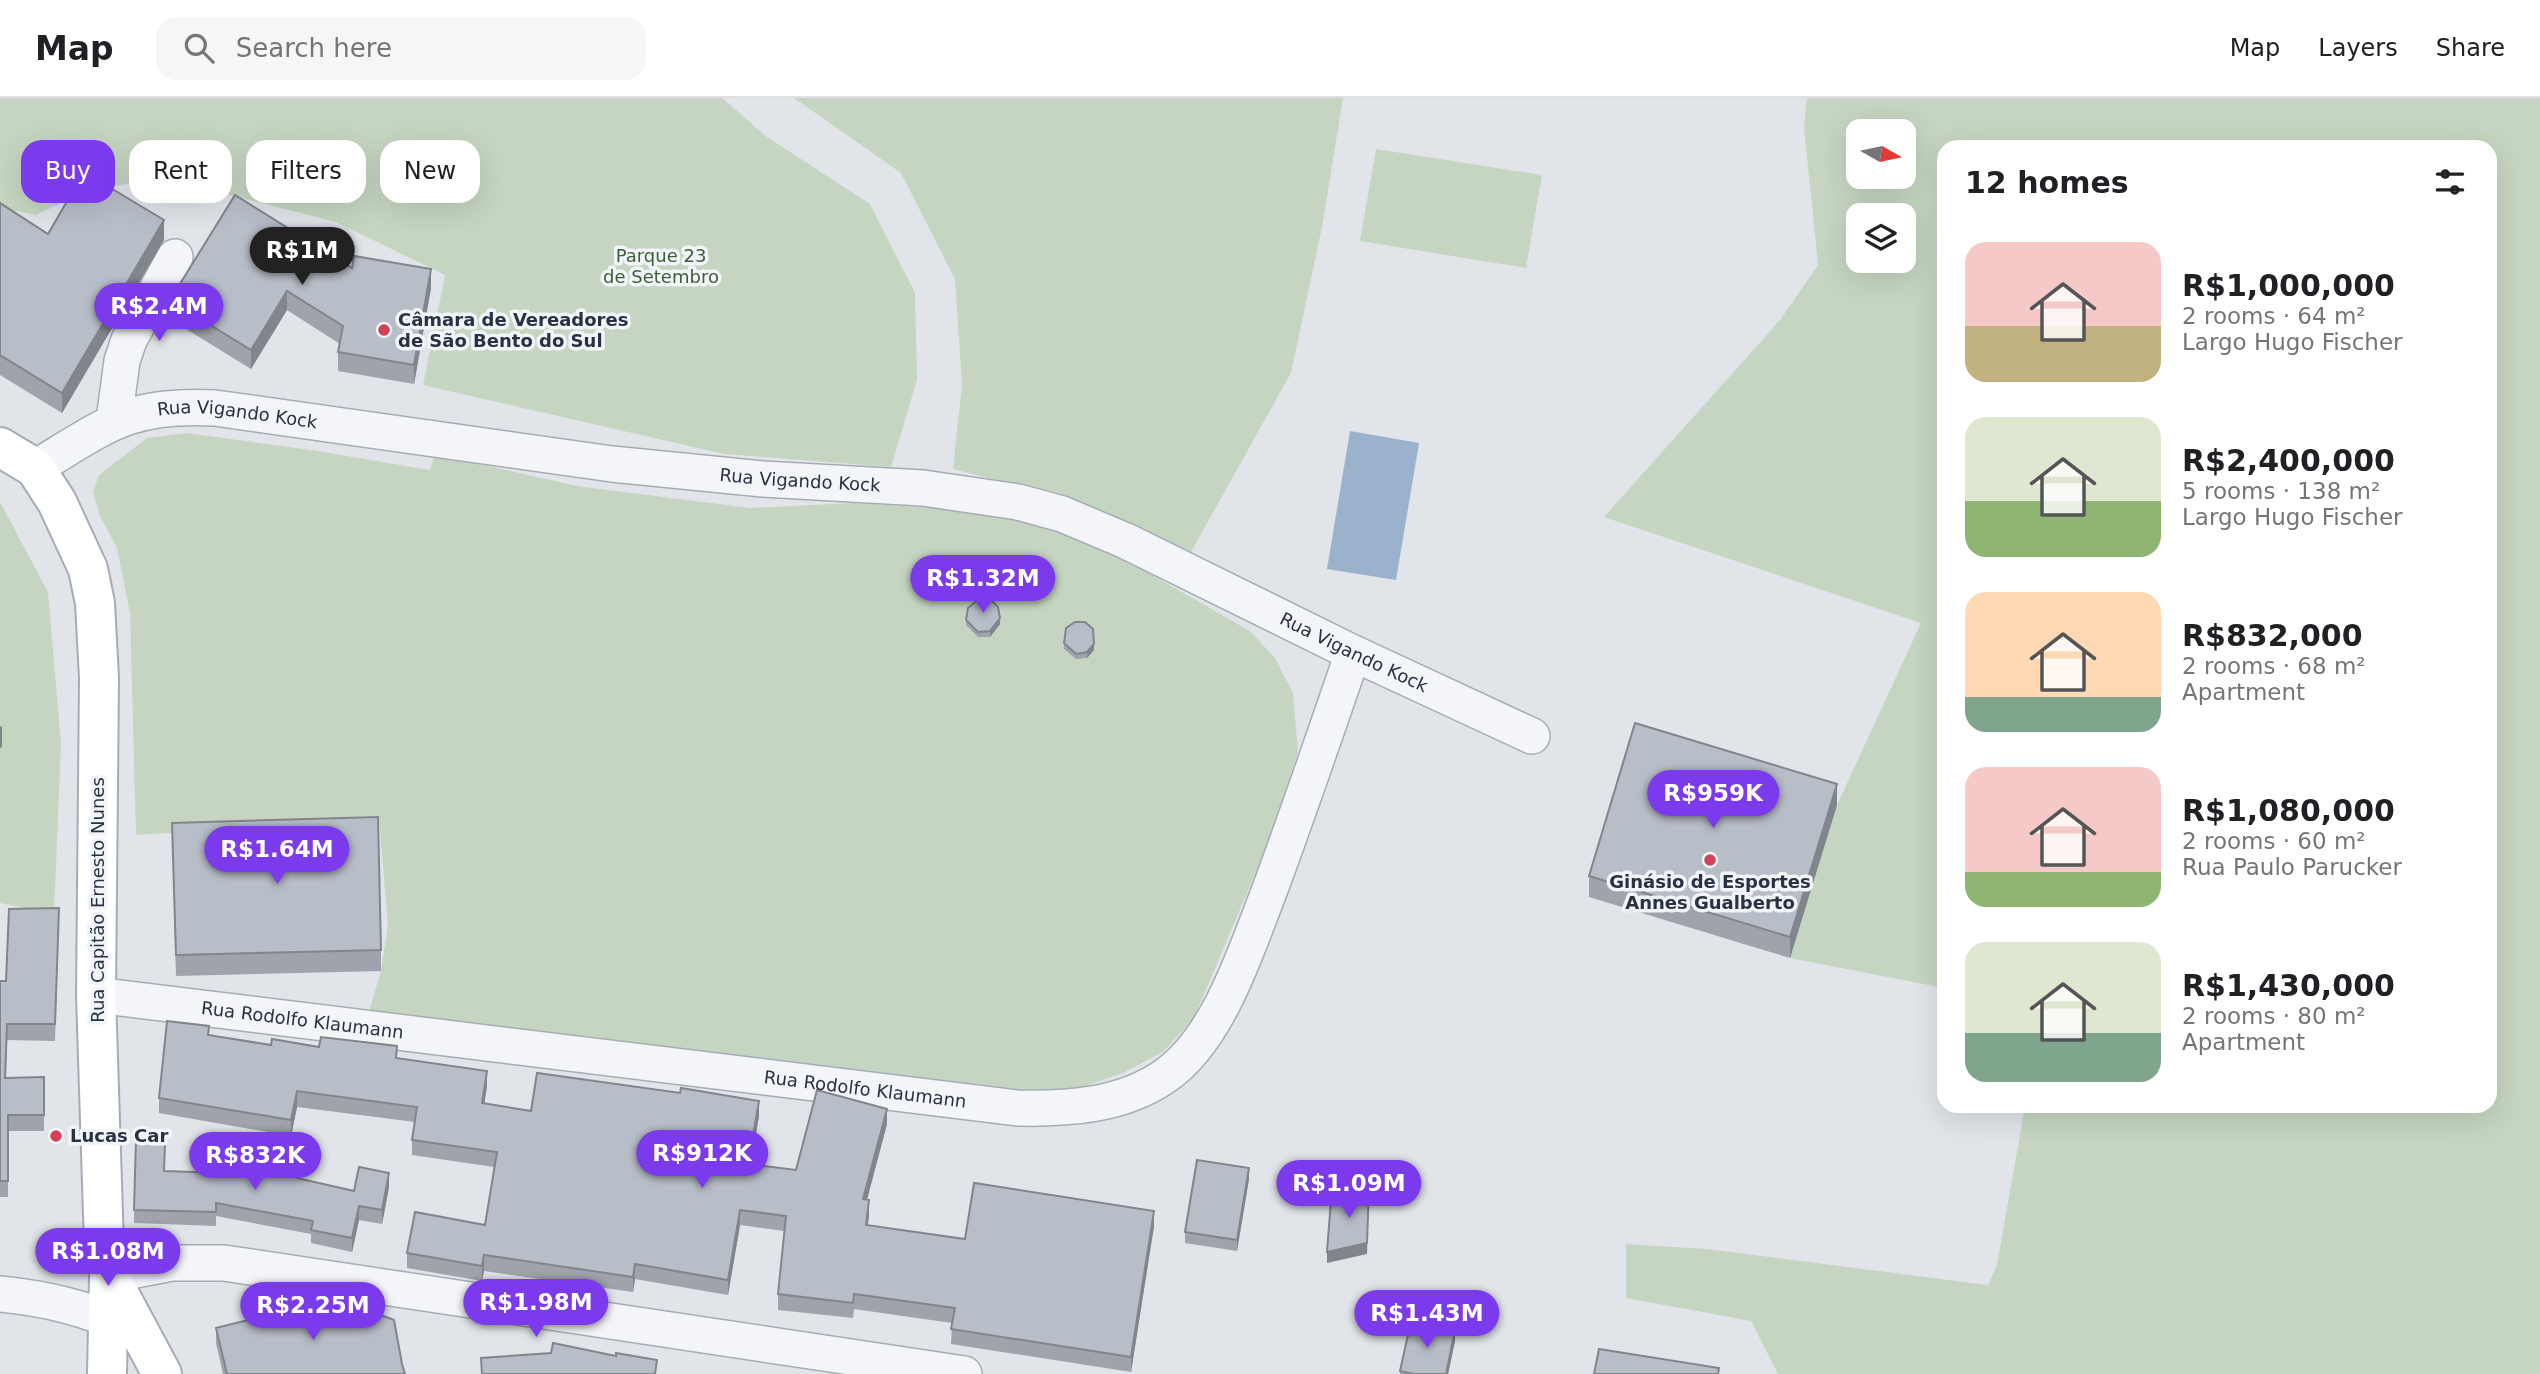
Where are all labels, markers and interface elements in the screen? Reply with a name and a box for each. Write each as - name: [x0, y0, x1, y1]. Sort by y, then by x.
- search box: [156, 17, 646, 80]
- text: Map: [35, 29, 114, 68]
- icon: search: [180, 29, 218, 67]
- text: Search here: [236, 33, 392, 63]
- text: Map: [2230, 34, 2280, 62]
- text: Layers: [2318, 34, 2398, 62]
- text: Share: [2436, 34, 2505, 62]
- north arrow: [1846, 119, 1916, 189]
- map controls: [1846, 119, 1916, 273]
- chip: Buy: [21, 140, 115, 203]
- chip: Rent: [129, 140, 232, 203]
- chip: Filters: [246, 140, 366, 203]
- chip: New: [380, 140, 480, 203]
- icon: filters: [2431, 163, 2469, 201]
- text: 12 homes: [1965, 165, 2129, 200]
- button: layers: [1846, 203, 1916, 273]
- pin: R$1M: [261, 228, 343, 287]
- text: R$1M: [266, 237, 338, 263]
- park label: Parque 23 de Setembro: [603, 245, 719, 287]
- text: R$1,000,000: [2182, 268, 2395, 303]
- icon: home: [2021, 270, 2105, 354]
- pin: R$2.4M: [102, 284, 216, 343]
- text: R$2.4M: [110, 293, 208, 319]
- text: 2 rooms · 64 m²: [2182, 303, 2366, 329]
- place label: Câmara de Vereadores de São Bento do Sul: [398, 309, 628, 351]
- marker: Câmara de Vereadores de São Bento do Sul: [376, 322, 392, 338]
- text: Largo Hugo Fischer: [2182, 329, 2403, 355]
- street label: Rua Vigando Kock: [156, 396, 319, 432]
- text: R$2,400,000: [2182, 443, 2395, 478]
- icon: home: [2021, 445, 2105, 529]
- street label: Rua Vigando Kock: [719, 464, 882, 496]
- text: 5 rooms · 138 m²: [2182, 478, 2380, 504]
- text: Largo Hugo Fischer: [2182, 504, 2403, 530]
- pin: R$1.32M: [918, 556, 1048, 615]
- text: R$1.32M: [926, 565, 1040, 591]
- street label: Rua Vigando Kock: [1277, 608, 1432, 696]
- text: R$832,000: [2182, 618, 2363, 653]
- icon: home: [2021, 620, 2105, 704]
- text: 2 rooms · 68 m²: [2182, 653, 2366, 679]
- text: Apartment: [2182, 679, 2305, 705]
- pin: R$959K: [1656, 770, 1770, 830]
- street label: Rua Capitão Ernesto Nunes: [87, 777, 108, 1023]
- text: R$959K: [1663, 780, 1763, 806]
- text: R$1,080,000: [2182, 793, 2395, 828]
- icon: home: [2021, 795, 2105, 879]
- pin: R$1.64M: [212, 826, 342, 886]
- text: 2 rooms · 60 m²: [2182, 828, 2366, 854]
- text: R$1.64M: [220, 836, 334, 862]
- marker: Ginásio de Esportes Annes Gualberto: [1702, 852, 1718, 868]
- text: Rua Paulo Parucker: [2182, 854, 2402, 880]
- place label: Ginásio de Esportes Annes Gualberto: [1609, 871, 1811, 913]
- text: R$1,430,000: [2182, 968, 2395, 1003]
- icon: home: [2021, 970, 2105, 1054]
- street label: Rua Rodolfo Klaumann: [200, 997, 405, 1043]
- text: 2 rooms · 80 m²: [2182, 1003, 2366, 1029]
- text: Apartment: [2182, 1029, 2305, 1055]
- street label: Rua Rodolfo Klaumann: [763, 1066, 968, 1112]
- place label: Lucas Car: [70, 1125, 168, 1146]
- marker: Lucas Car: [48, 1128, 64, 1144]
- pin: R$912K: [645, 1130, 759, 1190]
- pin: R$832K: [198, 1132, 312, 1192]
- text: R$912K: [652, 1140, 752, 1166]
- text: R$832K: [205, 1142, 305, 1168]
- pin: R$1.09M: [1284, 1160, 1414, 1220]
- text: R$1.09M: [1292, 1170, 1406, 1196]
- pin: R$1.08M: [43, 1228, 173, 1288]
- text: R$1.08M: [51, 1238, 165, 1264]
- pin: R$1.98M: [471, 1280, 601, 1339]
- pin: R$2.25M: [248, 1282, 378, 1342]
- text: R$1.98M: [479, 1289, 593, 1315]
- pin: R$1.43M: [1362, 1290, 1492, 1350]
- text: R$2.25M: [256, 1292, 370, 1318]
- text: R$1.43M: [1370, 1300, 1484, 1326]

